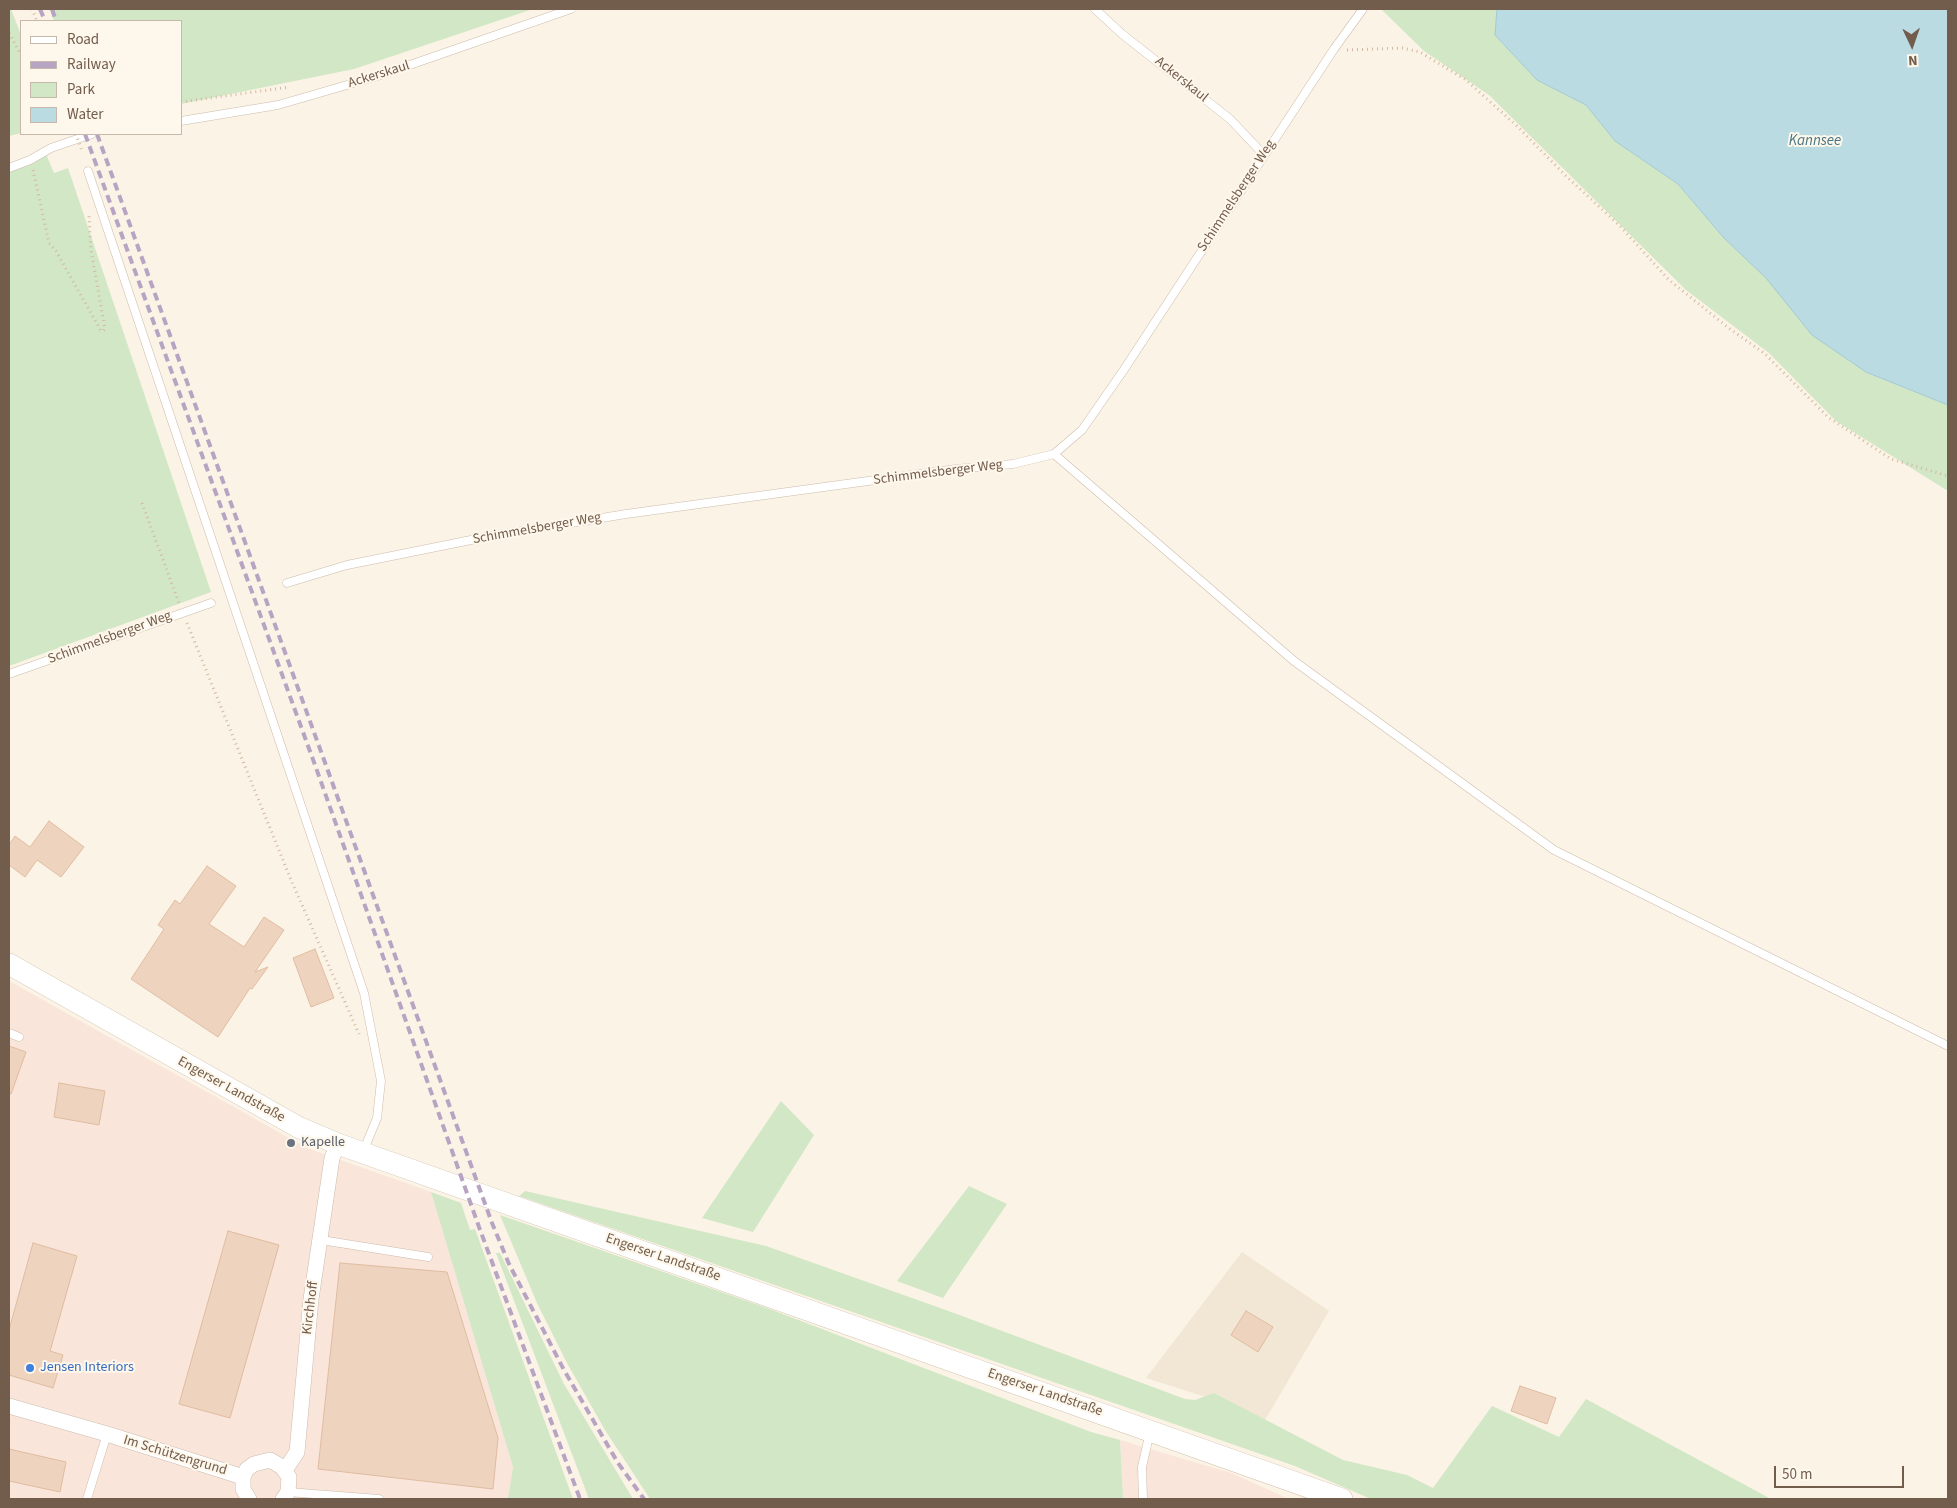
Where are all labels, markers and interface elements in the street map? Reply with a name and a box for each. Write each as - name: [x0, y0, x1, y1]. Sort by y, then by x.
- legend: [20, 20, 182, 135]
- north arrow: [1887, 20, 1937, 70]
- text: Road: [67, 29, 99, 50]
- text: N: [1908, 50, 1918, 70]
- text: Railway: [67, 54, 116, 75]
- street label: Ackerskaul: [1151, 54, 1211, 106]
- street label: Ackerskaul: [346, 58, 412, 92]
- text: Park: [67, 79, 95, 100]
- text: Water: [67, 104, 103, 125]
- water label: Kannsee: [1789, 133, 1841, 151]
- street label: Schimmelsberger Weg: [1194, 137, 1280, 255]
- street label: Schimmelsberger Weg: [872, 457, 1004, 489]
- street label: Schimmelsberger Weg: [471, 509, 603, 549]
- street label: Schimmelsberger Weg: [46, 608, 174, 668]
- street label: Engerser Landstraße: [174, 1053, 288, 1127]
- place label: Kapelle: [301, 1135, 345, 1151]
- marker: Kapelle: [285, 1137, 297, 1149]
- street label: Engerser Landstraße: [603, 1230, 723, 1286]
- street label: Kirchhoff: [299, 1280, 323, 1336]
- place label: Jensen Interiors: [40, 1360, 134, 1376]
- marker: Jensen Interiors: [24, 1362, 36, 1374]
- street label: Engerser Landstraße: [985, 1365, 1105, 1421]
- street label: Im Schützengrund: [121, 1432, 229, 1480]
- scale bar: [1777, 1456, 1907, 1488]
- text: 50 m: [1782, 1464, 1812, 1485]

